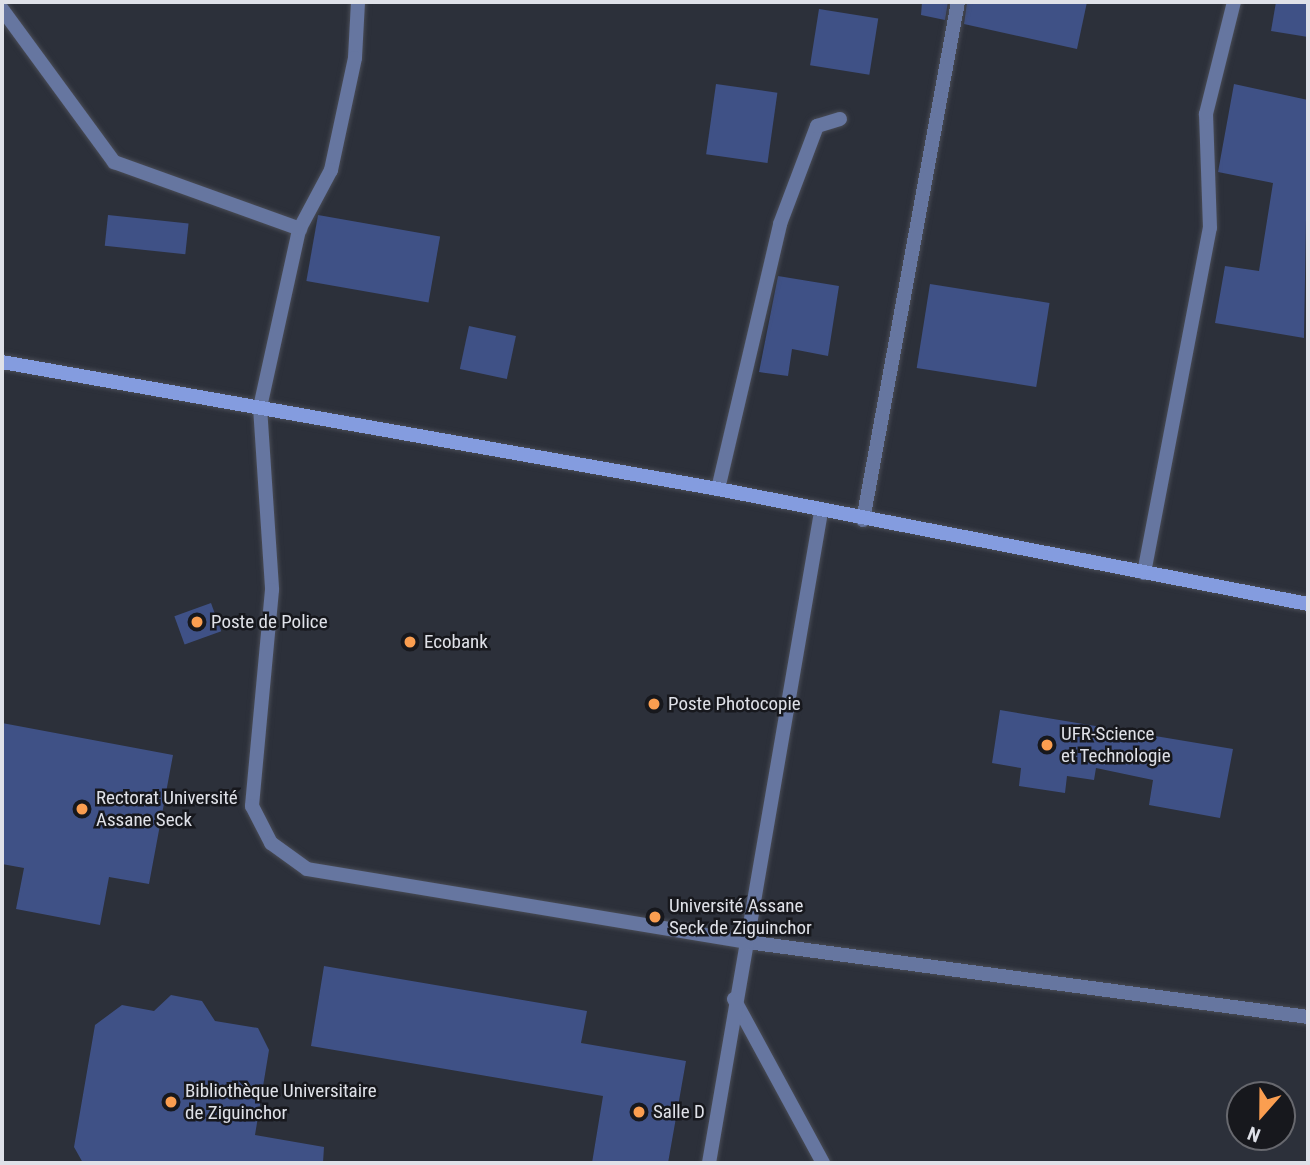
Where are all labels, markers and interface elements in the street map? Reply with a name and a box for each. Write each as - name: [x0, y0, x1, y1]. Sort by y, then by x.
- place label: Poste de Police: [211, 611, 328, 633]
- marker: Poste de Police: [189, 614, 205, 630]
- place label: Ecobank: [424, 631, 488, 653]
- marker: Ecobank: [402, 634, 418, 650]
- place label: Poste Photocopie: [668, 693, 801, 715]
- marker: Poste Photocopie: [646, 696, 662, 712]
- place label: UFR-Science et Technologie: [1061, 723, 1171, 767]
- marker: UFR-Science et Technologie: [1039, 737, 1055, 753]
- place label: Rectorat Université Assane Seck: [96, 787, 238, 831]
- marker: Rectorat Université Assane Seck: [74, 801, 90, 817]
- place label: Université Assane Seck de Ziguinchor: [669, 895, 812, 939]
- marker: Université Assane Seck de Ziguinchor: [647, 909, 663, 925]
- place label: Bibliothèque Universitaire de Ziguinchor: [185, 1080, 377, 1124]
- north arrow: [1226, 1081, 1296, 1151]
- marker: Bibliothèque Universitaire de Ziguinchor: [163, 1094, 179, 1110]
- place label: Salle D: [653, 1101, 705, 1123]
- marker: Salle D: [631, 1104, 647, 1120]
- text: N: [1244, 1121, 1264, 1147]

